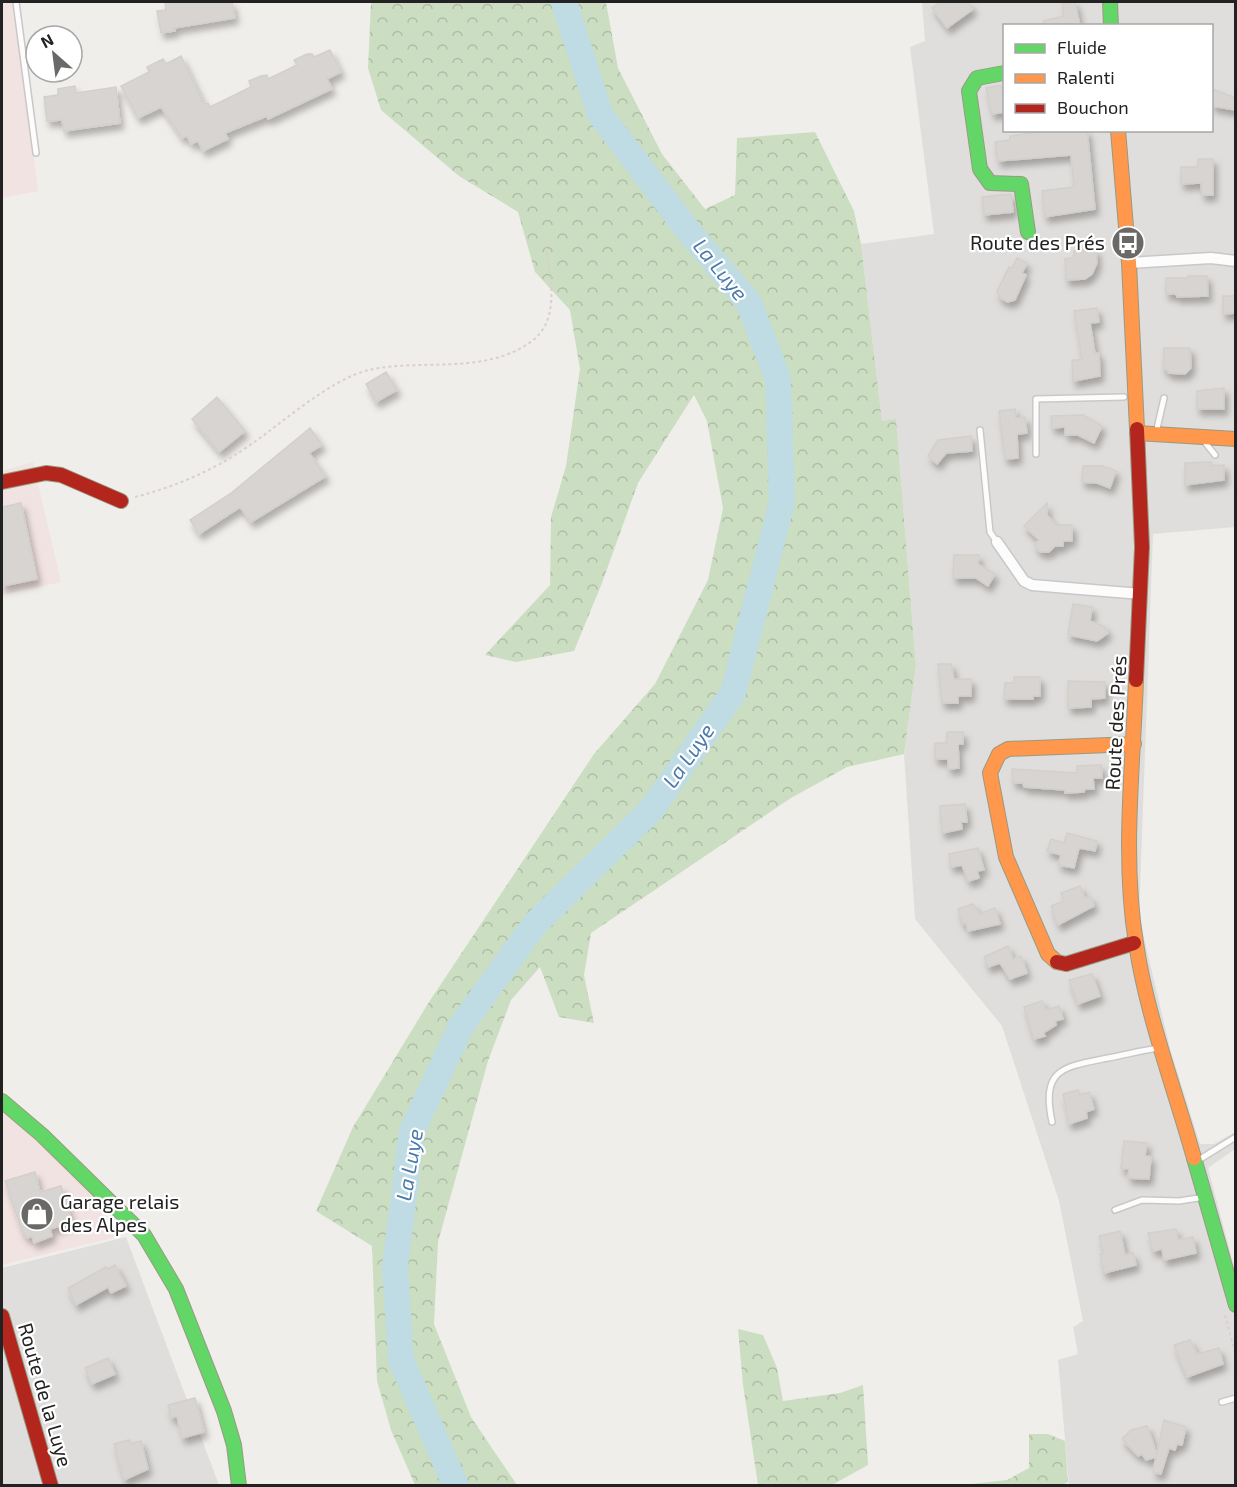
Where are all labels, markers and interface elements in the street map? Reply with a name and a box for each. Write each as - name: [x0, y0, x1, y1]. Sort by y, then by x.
- north arrow: [24, 24, 84, 84]
- legend: [1003, 24, 1213, 132]
- text: N: [37, 29, 56, 51]
- text: Fluide: [1057, 36, 1107, 58]
- text: Ralenti: [1057, 66, 1115, 88]
- text: Bouchon: [1057, 96, 1129, 118]
- bus stop icon: Route des Prés: [1110, 225, 1146, 261]
- place label: Route des Prés: [970, 230, 1105, 254]
- water label: La Luye: [688, 233, 754, 306]
- street label: Route des Prés: [1099, 655, 1131, 791]
- water label: La Luye: [657, 718, 720, 793]
- water label: La Luye: [390, 1127, 428, 1203]
- place label: Garage relais des Alpes: [60, 1189, 179, 1236]
- shop icon: Garage relais des Alpes: [19, 1196, 55, 1232]
- street label: Route de la Luye: [14, 1320, 78, 1470]

